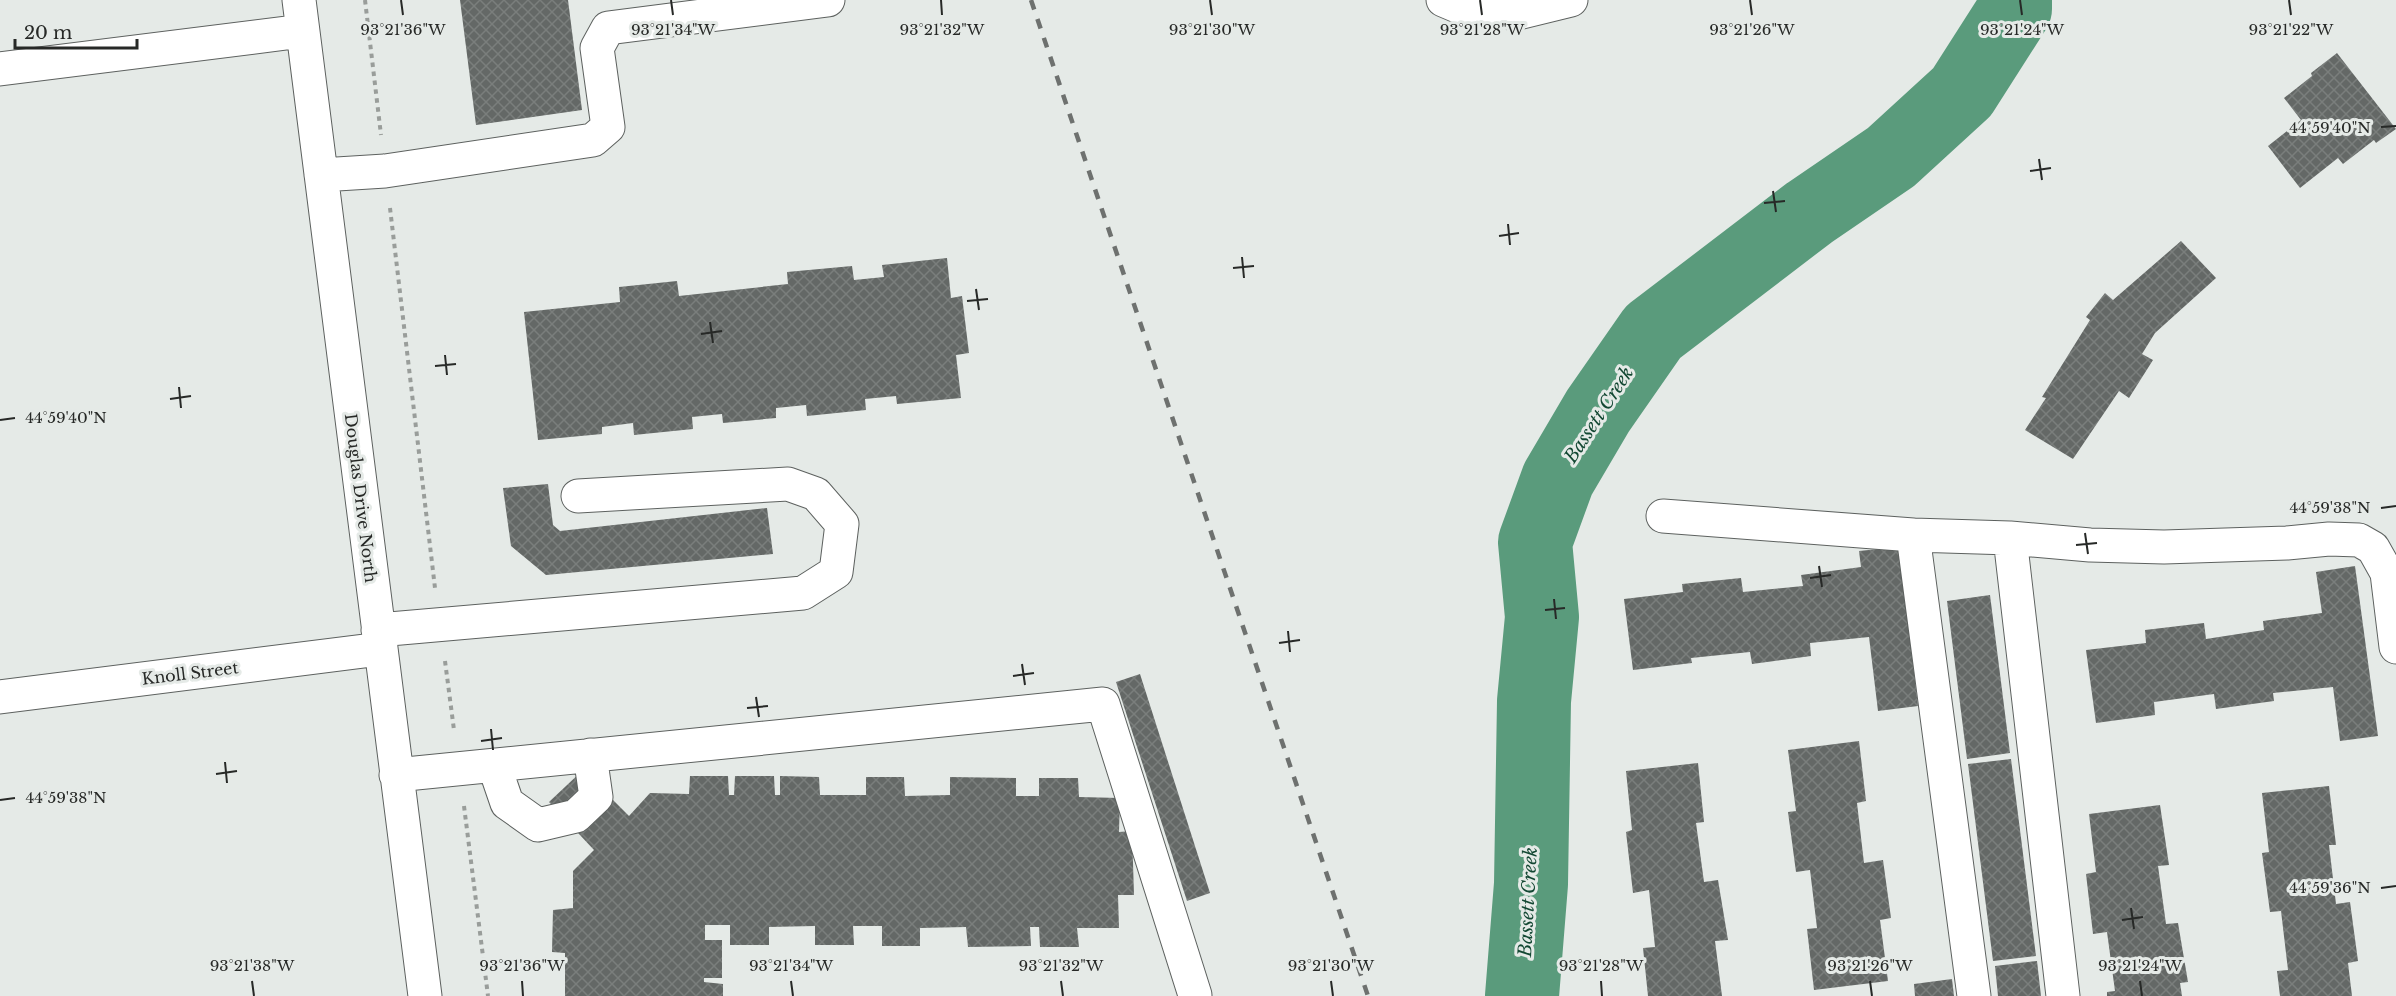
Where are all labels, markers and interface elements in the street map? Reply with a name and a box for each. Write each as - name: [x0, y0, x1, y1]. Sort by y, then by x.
- scale bar: [15, 12, 136, 50]
- text: 93°21'36"W: [360, 20, 446, 39]
- text: 93°21'34"W: [631, 20, 715, 39]
- text: 93°21'32"W: [900, 20, 985, 39]
- text: 93°21'30"W: [1169, 20, 1256, 39]
- text: 93°21'28"W: [1440, 20, 1525, 39]
- text: 93°21'26"W: [1709, 20, 1795, 39]
- text: 93°21'24"W: [1980, 20, 2064, 39]
- text: 93°21'22"W: [2249, 20, 2334, 39]
- text: 20 m: [24, 22, 72, 44]
- text: 44°59'40"N: [2289, 118, 2371, 137]
- water label: Bassett Creek: [1559, 363, 1638, 468]
- text: 44°59'40"N: [25, 408, 107, 427]
- street label: Douglas Drive North: [341, 412, 381, 584]
- text: 44°59'38"N: [2290, 498, 2370, 517]
- street label: Knoll Street: [141, 657, 239, 689]
- text: 44°59'38"N: [26, 788, 106, 807]
- water label: Bassett Creek: [1514, 847, 1542, 958]
- text: 44°59'36"N: [2289, 878, 2371, 897]
- text: 93°21'38"W: [210, 956, 295, 975]
- text: 93°21'36"W: [479, 956, 565, 975]
- text: 93°21'34"W: [749, 956, 833, 975]
- text: 93°21'32"W: [1019, 956, 1104, 975]
- text: 93°21'30"W: [1288, 956, 1375, 975]
- text: 93°21'28"W: [1559, 956, 1644, 975]
- text: 93°21'26"W: [1827, 956, 1913, 975]
- text: 93°21'24"W: [2098, 956, 2182, 975]

